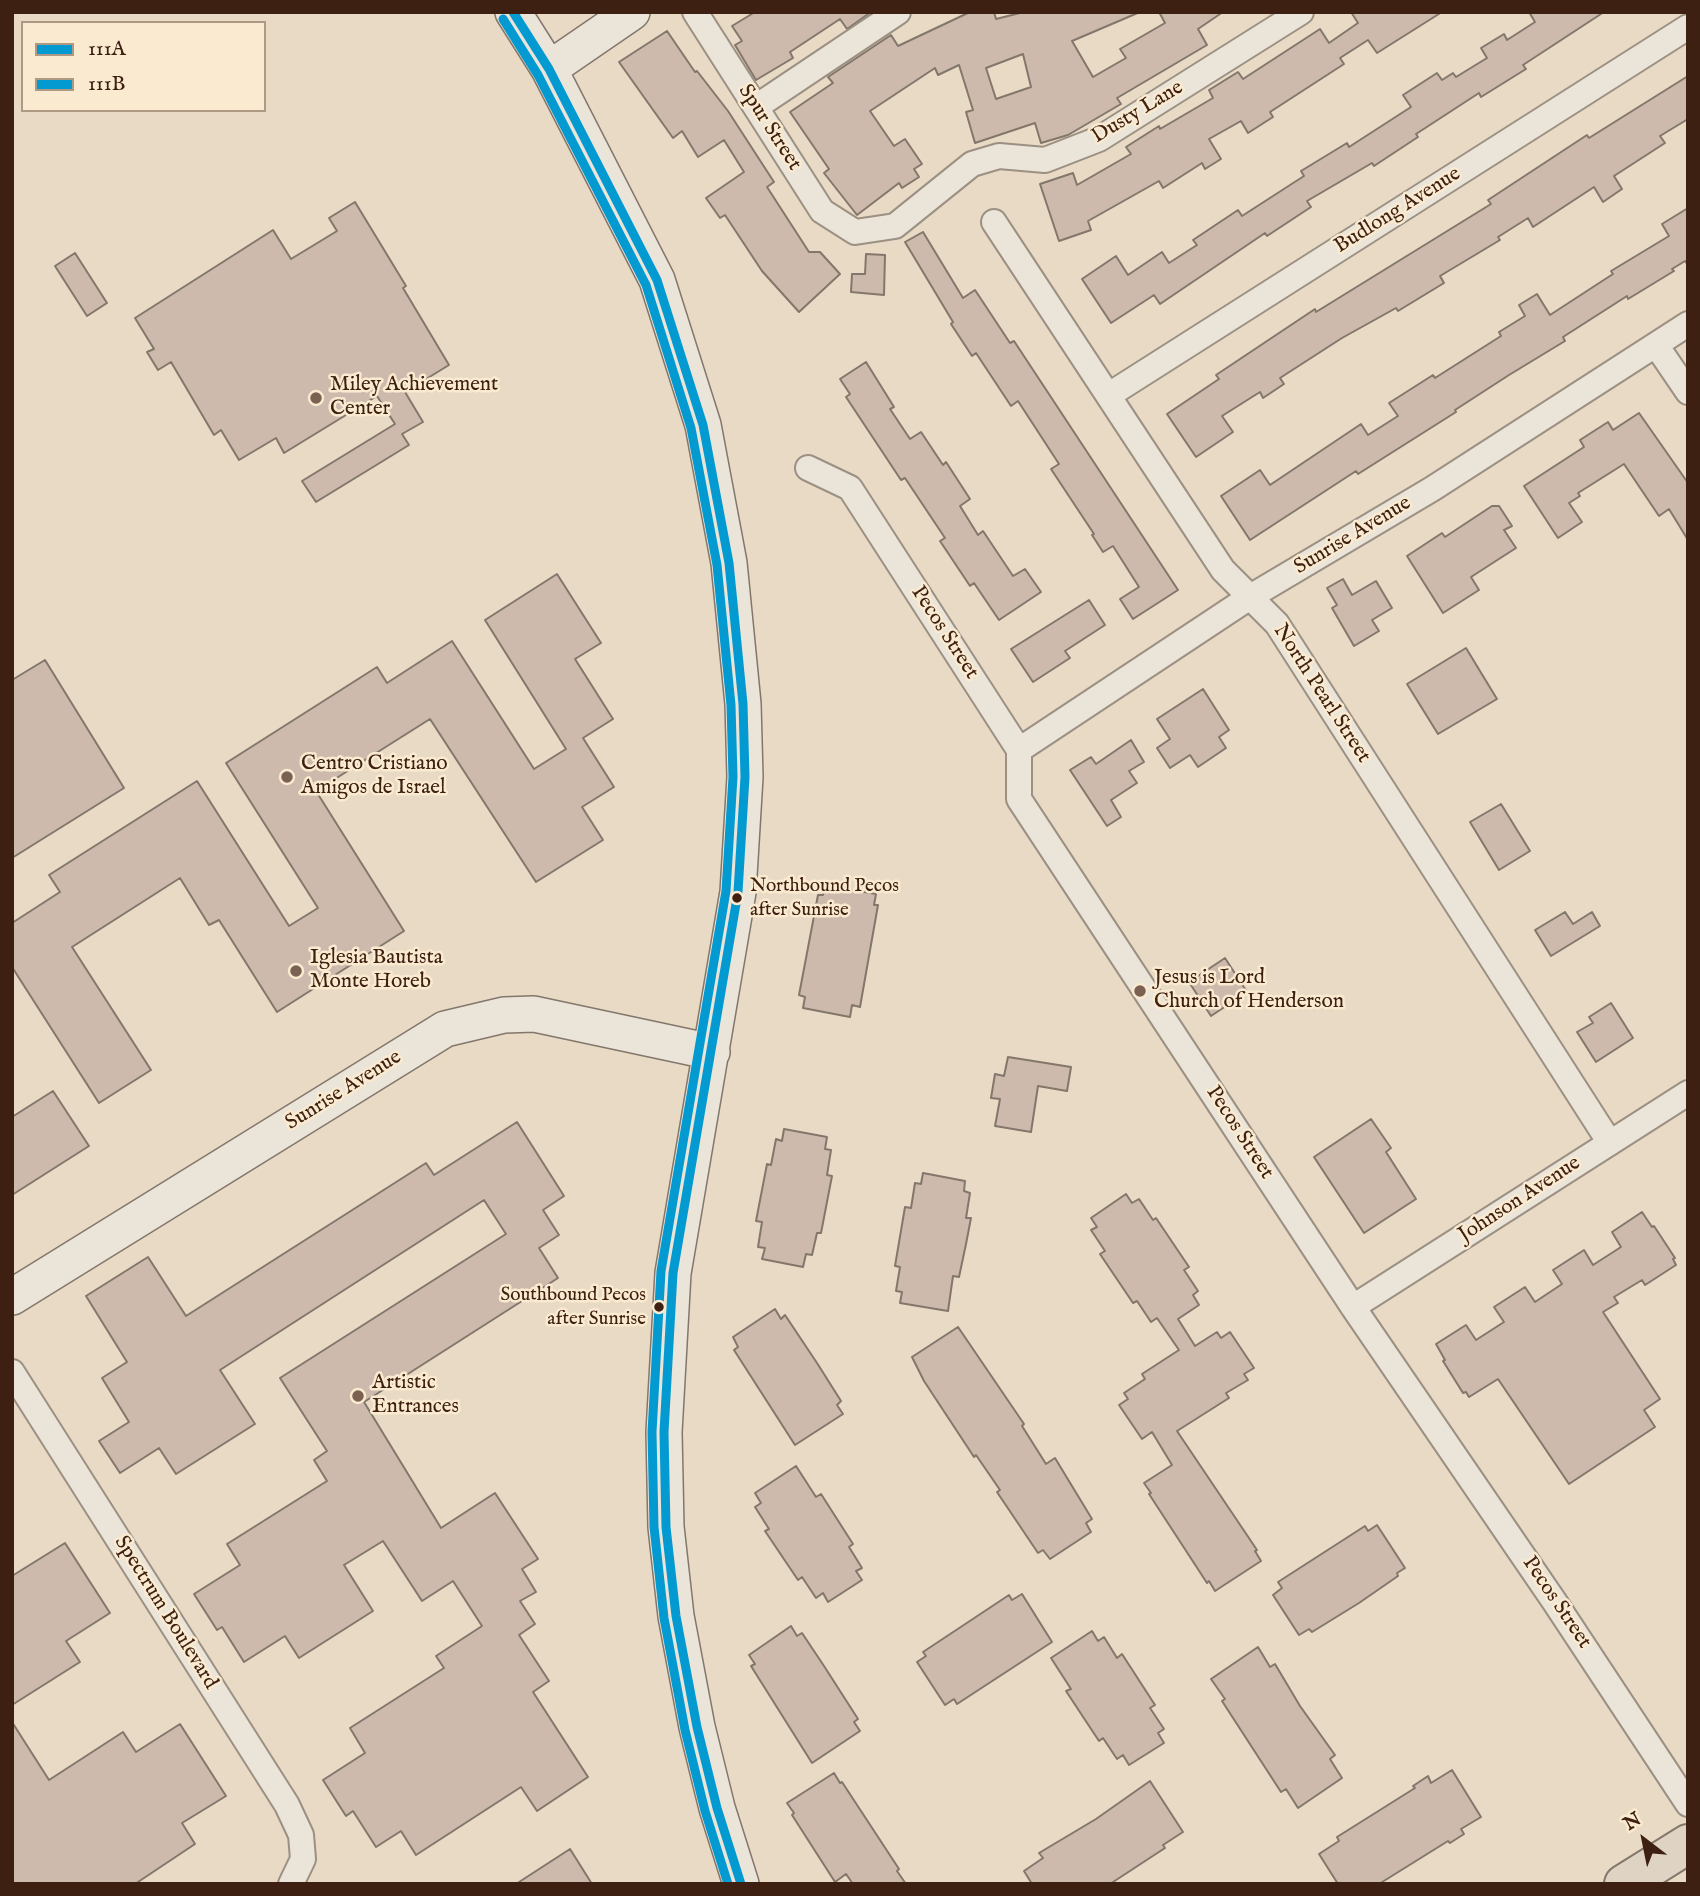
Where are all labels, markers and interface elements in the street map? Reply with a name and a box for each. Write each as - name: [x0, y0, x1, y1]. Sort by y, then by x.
- legend: [21, 21, 266, 112]
- text: 111A: [88, 36, 126, 63]
- text: 111B: [88, 71, 125, 98]
- street label: Dusty Lane: [1088, 76, 1188, 150]
- street label: Spur Street: [732, 80, 806, 176]
- street label: Budlong Avenue: [1330, 162, 1466, 260]
- place label: Miley Achievement Center: [330, 373, 498, 423]
- marker: Miley Achievement Center: [308, 390, 324, 406]
- street label: Sunrise Avenue: [1290, 491, 1416, 581]
- street label: Pecos Street: [905, 582, 983, 684]
- street label: North Pearl Street: [1267, 620, 1375, 768]
- place label: Centro Cristiano Amigos de Israel: [301, 752, 448, 802]
- marker: Centro Cristiano Amigos de Israel: [279, 769, 295, 785]
- place label: Northbound Pecos after Sunrise: [750, 876, 899, 920]
- marker: Northbound Pecos after Sunrise: [730, 891, 744, 905]
- place label: Iglesia Bautista Monte Horeb: [310, 946, 443, 996]
- marker: Iglesia Bautista Monte Horeb: [288, 963, 304, 979]
- place label: Jesus is Lord Church of Henderson: [1154, 966, 1344, 1016]
- marker: Jesus is Lord Church of Henderson: [1132, 983, 1148, 999]
- street label: Sunrise Avenue: [281, 1045, 407, 1137]
- street label: Pecos Street: [1200, 1082, 1278, 1184]
- street label: Johnson Avenue: [1454, 1151, 1586, 1249]
- place label: Southbound Pecos after Sunrise: [500, 1285, 646, 1329]
- marker: Southbound Pecos after Sunrise: [652, 1300, 666, 1314]
- place label: Artistic Entrances: [372, 1371, 459, 1421]
- marker: Artistic Entrances: [350, 1388, 366, 1404]
- street label: Spectrum Boulevard: [108, 1532, 222, 1694]
- street label: Pecos Street: [1516, 1552, 1596, 1654]
- north arrow: [1609, 1805, 1679, 1875]
- text: N: [1620, 1808, 1646, 1837]

